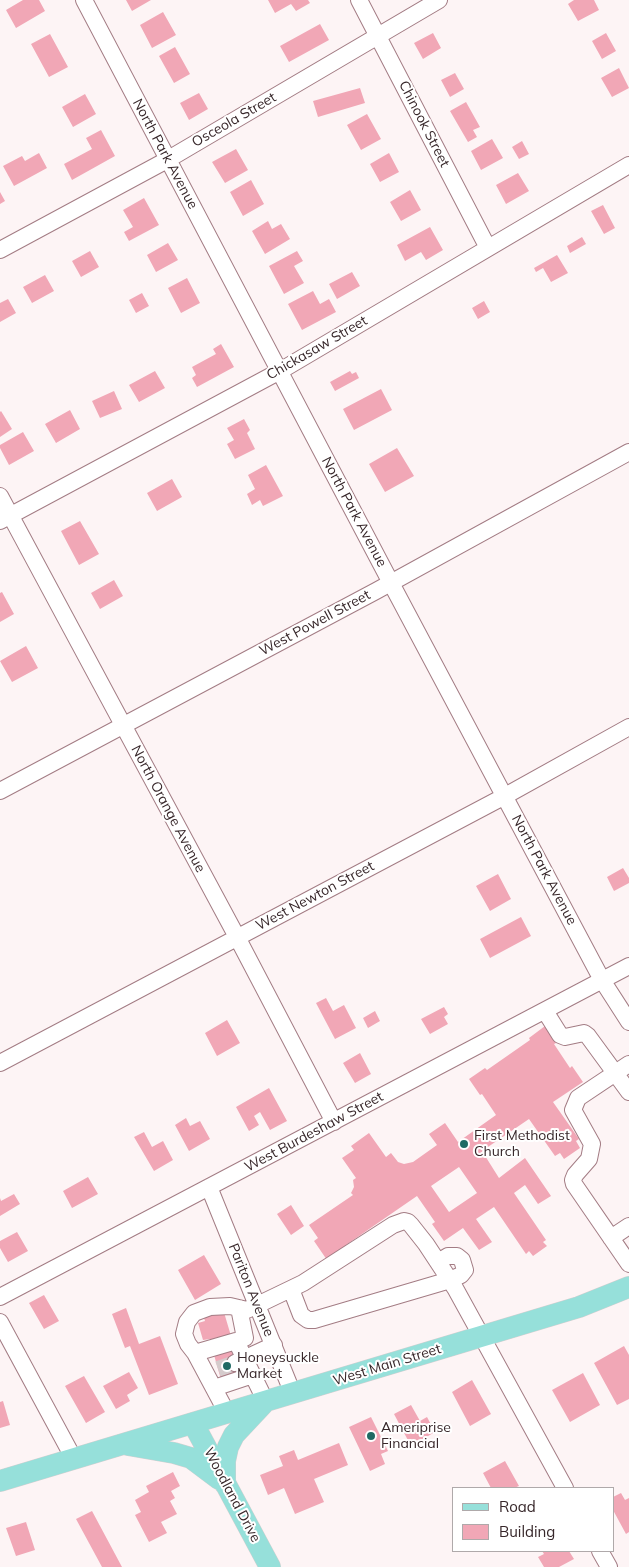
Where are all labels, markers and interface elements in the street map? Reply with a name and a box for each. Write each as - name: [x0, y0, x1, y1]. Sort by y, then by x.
- street label: Chinook Street: [395, 78, 453, 170]
- street label: Osceola Street: [189, 89, 279, 151]
- street label: North Park Avenue: [129, 96, 201, 212]
- street label: Chickasaw Street: [264, 312, 370, 384]
- street label: North Park Avenue: [318, 454, 390, 570]
- street label: West Powell Street: [257, 587, 373, 659]
- street label: North Orange Avenue: [127, 743, 209, 875]
- street label: North Park Avenue: [508, 812, 580, 928]
- street label: West Newton Street: [253, 858, 377, 934]
- street label: West Burdeshaw Street: [242, 1088, 386, 1176]
- place label: First Methodist Church: [474, 1128, 570, 1160]
- marker: First Methodist Church: [458, 1138, 470, 1150]
- street label: Pariton Avenue: [225, 1241, 277, 1339]
- street label: West Main Street: [331, 1341, 443, 1389]
- place label: Honeysuckle Market: [237, 1350, 319, 1382]
- marker: Honeysuckle Market: [221, 1360, 233, 1372]
- place label: Ameriprise Financial: [381, 1420, 451, 1452]
- marker: Ameriprise Financial: [365, 1430, 377, 1442]
- street label: Woodland Drive: [200, 1445, 264, 1545]
- legend: [452, 1487, 614, 1552]
- text: Road: [499, 1497, 536, 1516]
- text: Building: [499, 1522, 555, 1541]

